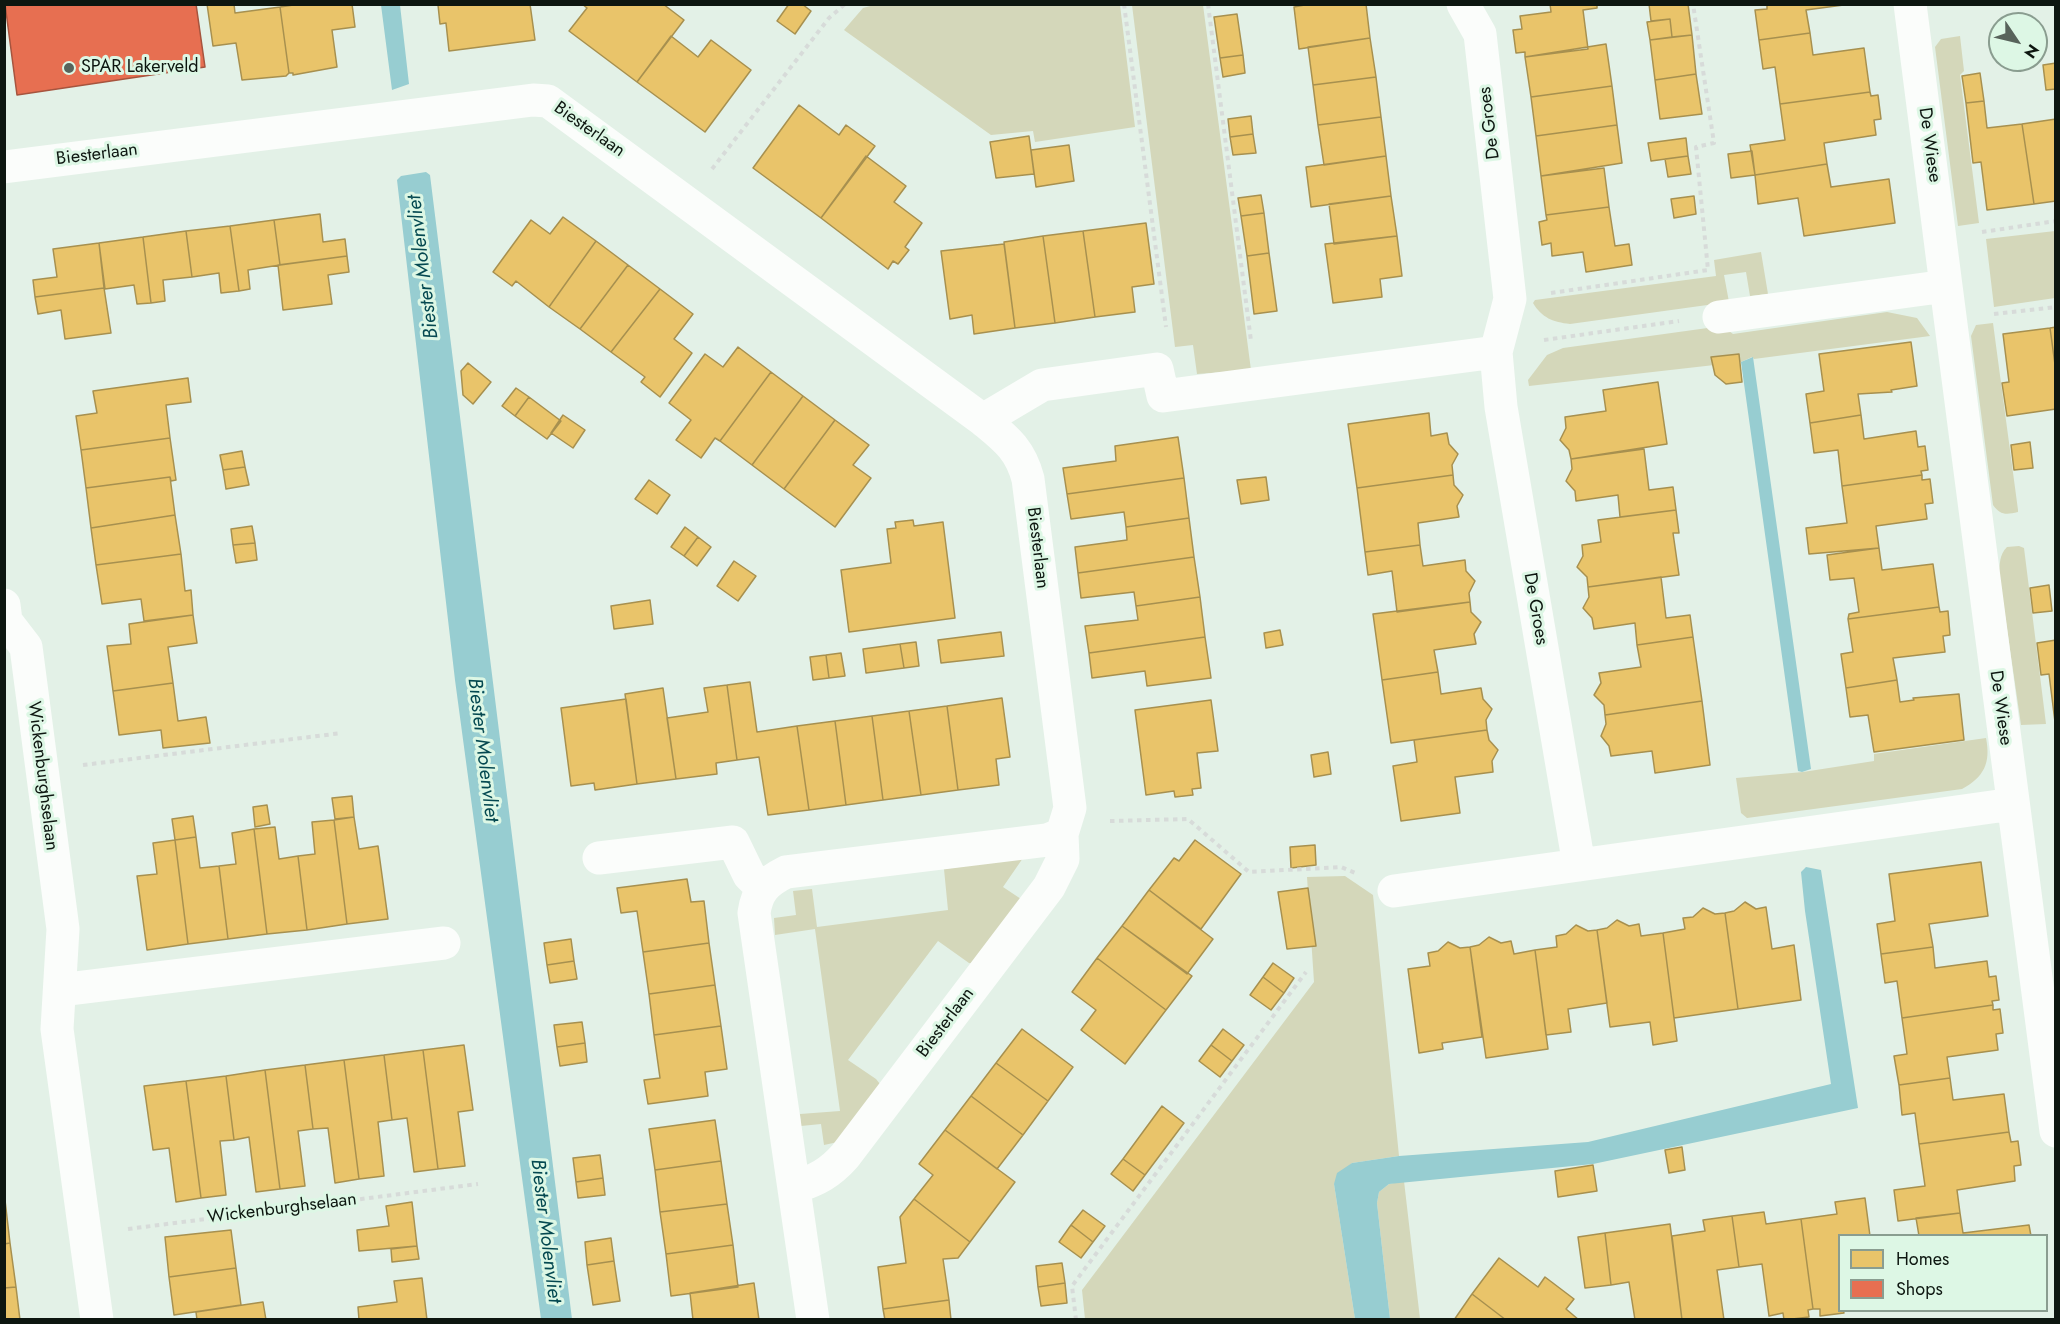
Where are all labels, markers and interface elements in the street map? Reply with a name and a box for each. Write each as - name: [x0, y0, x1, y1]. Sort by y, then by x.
- north arrow: [1988, 12, 2048, 72]
- text: N: [2018, 40, 2045, 63]
- place label: SPAR Lakerveld: [81, 57, 199, 79]
- marker: SPAR Lakerveld: [62, 61, 76, 75]
- street label: De Groes: [1475, 85, 1505, 161]
- street label: Biesterlaan: [549, 98, 629, 162]
- street label: De Wiese: [1913, 106, 1945, 184]
- street label: Biesterlaan: [55, 139, 139, 171]
- water label: Biester Molenvliet: [403, 194, 445, 340]
- street label: Biesterlaan: [1021, 506, 1053, 590]
- street label: De Groes: [1518, 571, 1552, 647]
- street label: De Wiese: [1984, 669, 2016, 747]
- water label: Biester Molenvliet: [461, 677, 503, 823]
- street label: Wickenburghselaan: [22, 700, 62, 852]
- street label: Biesterlaan: [913, 984, 979, 1062]
- water label: Biester Molenvliet: [524, 1158, 566, 1304]
- street label: Wickenburghselaan: [206, 1189, 358, 1229]
- legend: [1838, 1234, 2048, 1312]
- text: Homes: [1896, 1246, 1949, 1272]
- text: Shops: [1896, 1276, 1943, 1302]

